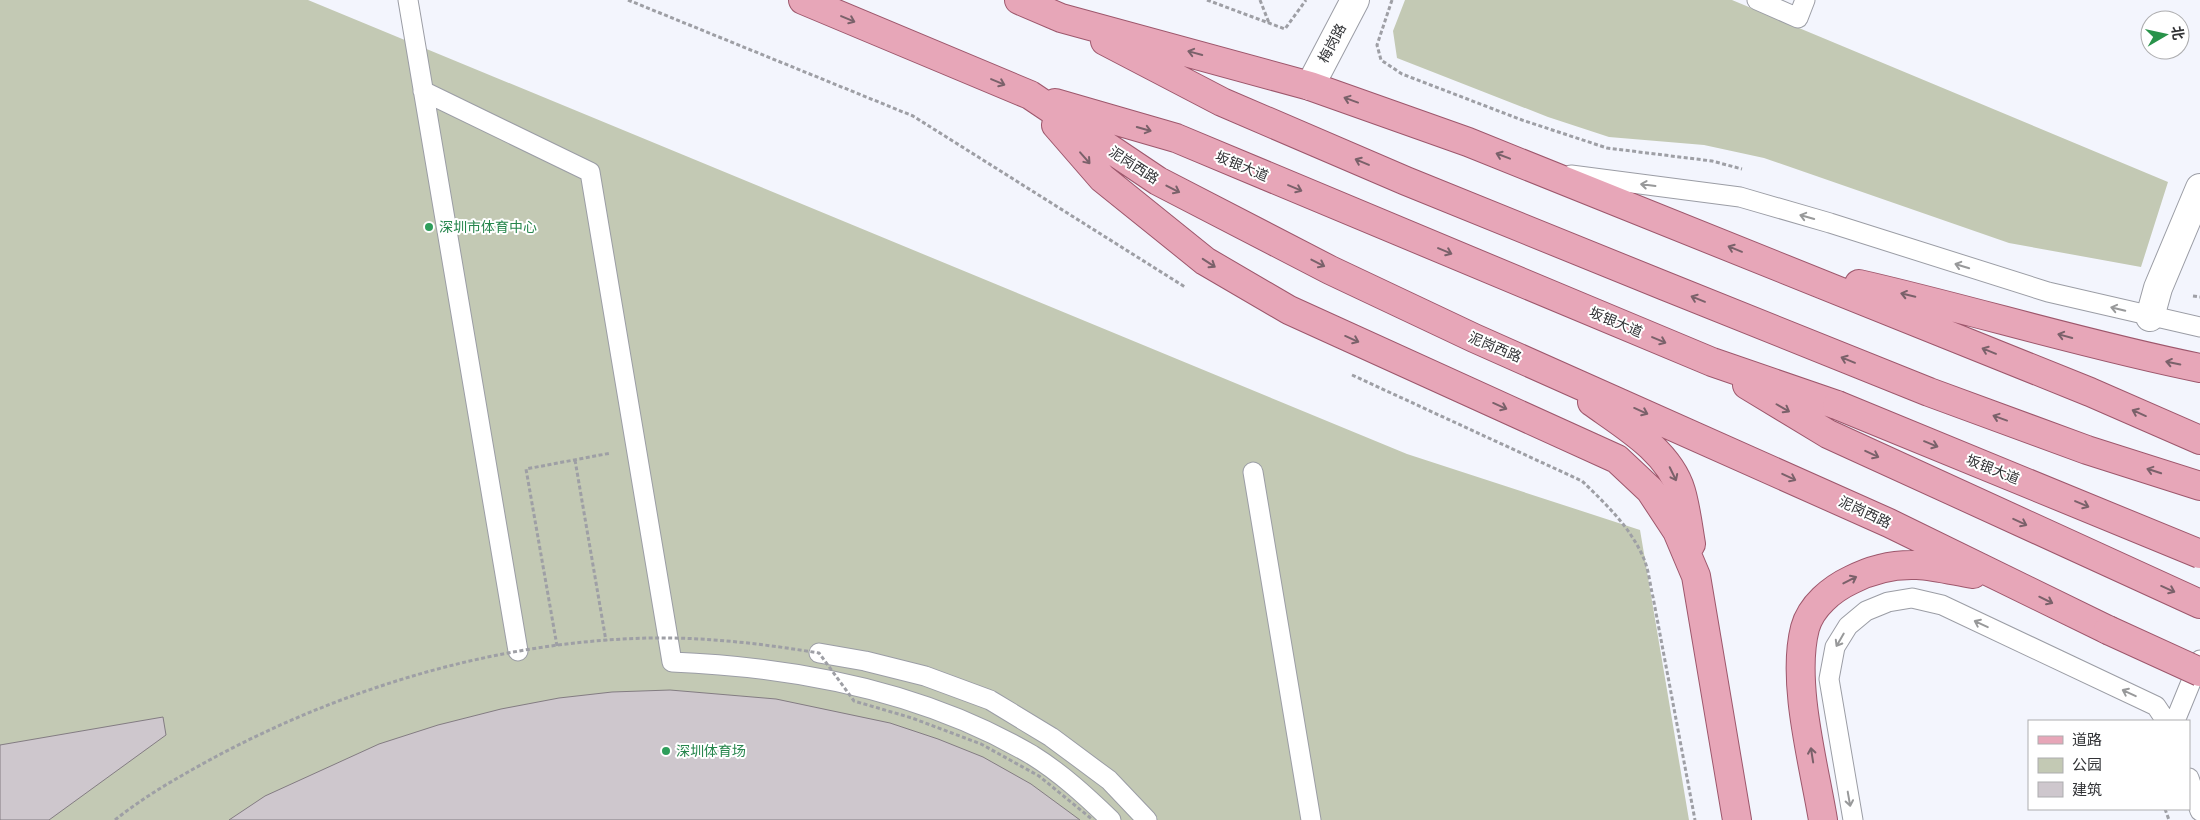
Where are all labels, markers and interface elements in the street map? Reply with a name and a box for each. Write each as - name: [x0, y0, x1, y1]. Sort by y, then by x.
- north arrow: [2140, 10, 2190, 60]
- one-way arrow: [840, 15, 855, 24]
- street label: 梅岗路: [1315, 21, 1350, 66]
- text: 北: [2168, 25, 2187, 41]
- one-way arrow: [1188, 48, 1204, 57]
- one-way arrow: [990, 78, 1005, 87]
- one-way arrow: [1343, 95, 1359, 104]
- one-way arrow: [1135, 124, 1151, 134]
- street label: 泥岗西路: [1106, 143, 1162, 188]
- street label: 坂银大道: [1213, 148, 1271, 185]
- one-way arrow: [1496, 151, 1511, 160]
- one-way arrow: [1079, 152, 1091, 165]
- one-way arrow: [1355, 156, 1370, 166]
- one-way arrow: [1640, 180, 1656, 190]
- one-way arrow: [1287, 184, 1302, 193]
- one-way arrow: [1165, 185, 1180, 194]
- one-way arrow: [1799, 211, 1815, 221]
- place label: 深圳市体育中心: [439, 219, 537, 236]
- marker: 深圳市体育中心: [423, 221, 435, 233]
- one-way arrow: [1728, 243, 1743, 253]
- one-way arrow: [1437, 246, 1452, 256]
- one-way arrow: [1202, 257, 1216, 268]
- one-way arrow: [1310, 258, 1325, 268]
- one-way arrow: [1954, 261, 1970, 271]
- one-way arrow: [1900, 290, 1916, 299]
- one-way arrow: [1690, 294, 1705, 303]
- street label: 坂银大道: [1587, 304, 1645, 341]
- one-way arrow: [2111, 304, 2127, 313]
- street label: 泥岗西路: [1466, 329, 1524, 366]
- one-way arrow: [2058, 331, 2074, 340]
- one-way arrow: [1344, 334, 1359, 344]
- one-way arrow: [1651, 336, 1666, 346]
- one-way arrow: [1982, 346, 1997, 355]
- one-way arrow: [1841, 355, 1857, 364]
- one-way arrow: [2166, 357, 2182, 367]
- one-way arrow: [1492, 402, 1507, 411]
- one-way arrow: [1775, 403, 1790, 413]
- one-way arrow: [1633, 406, 1648, 416]
- one-way arrow: [2132, 408, 2147, 418]
- one-way arrow: [1993, 413, 2008, 422]
- one-way arrow: [1923, 440, 1938, 449]
- one-way arrow: [1864, 450, 1879, 460]
- street label: 坂银大道: [1964, 451, 2022, 488]
- one-way arrow: [1669, 466, 1678, 481]
- one-way arrow: [2146, 466, 2162, 476]
- one-way arrow: [1781, 473, 1796, 483]
- street label: 泥岗西路: [1836, 493, 1894, 532]
- one-way arrow: [2074, 500, 2089, 510]
- one-way arrow: [2012, 517, 2027, 527]
- one-way arrow: [1843, 575, 1858, 585]
- one-way arrow: [2160, 585, 2175, 595]
- one-way arrow: [2038, 596, 2053, 605]
- one-way arrow: [1974, 619, 1989, 629]
- one-way arrow: [1834, 633, 1844, 647]
- one-way arrow: [2121, 688, 2136, 698]
- legend: [2028, 720, 2190, 810]
- text: 道路: [2072, 731, 2102, 749]
- place label: 深圳体育场: [676, 743, 746, 760]
- marker: 深圳体育场: [660, 745, 672, 757]
- one-way arrow: [1807, 747, 1817, 763]
- text: 公园: [2072, 756, 2102, 774]
- text: 建筑: [2072, 781, 2102, 799]
- one-way arrow: [1845, 791, 1855, 807]

